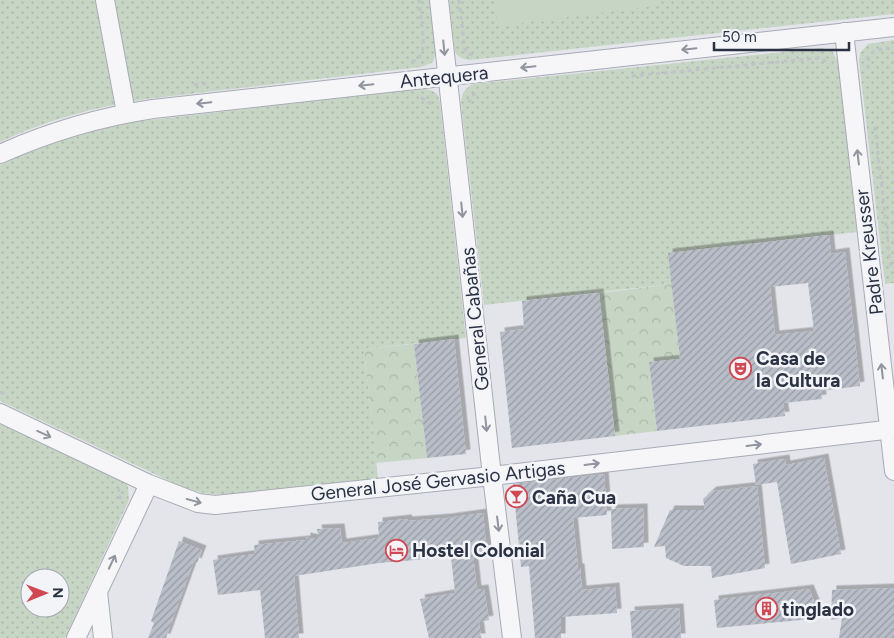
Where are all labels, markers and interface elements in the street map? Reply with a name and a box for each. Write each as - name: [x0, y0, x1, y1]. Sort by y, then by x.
- scale bar: [714, 20, 849, 52]
- text: 50 m: [722, 28, 757, 46]
- one-way arrow: [439, 40, 449, 56]
- one-way arrow: [681, 45, 697, 54]
- street label: Antequera: [399, 61, 489, 93]
- one-way arrow: [520, 63, 536, 72]
- one-way arrow: [358, 80, 374, 90]
- one-way arrow: [197, 98, 213, 108]
- one-way arrow: [853, 149, 863, 165]
- street label: Padre Kreusser: [850, 187, 888, 316]
- one-way arrow: [457, 202, 467, 218]
- street label: General Cabañas: [456, 246, 494, 392]
- place label: Casa de la Cultura: [756, 347, 840, 392]
- theatre icon: Casa de la Cultura: [728, 357, 752, 381]
- one-way arrow: [877, 363, 887, 379]
- one-way arrow: [481, 415, 491, 431]
- one-way arrow: [36, 430, 51, 439]
- one-way arrow: [745, 440, 761, 450]
- street label: General José Gervasio Artigas: [310, 456, 566, 506]
- one-way arrow: [584, 459, 600, 469]
- bar icon: Caña Cua: [504, 485, 528, 509]
- place label: Caña Cua: [532, 486, 616, 509]
- one-way arrow: [186, 497, 202, 506]
- one-way arrow: [493, 516, 503, 532]
- hotel icon: Hostel Colonial: [384, 538, 408, 562]
- place label: Hostel Colonial: [412, 539, 544, 562]
- one-way arrow: [108, 555, 117, 570]
- north arrow: [20, 568, 70, 618]
- text: N: [49, 587, 66, 598]
- building icon: tinglado: [754, 597, 778, 621]
- place label: tinglado: [782, 598, 854, 621]

